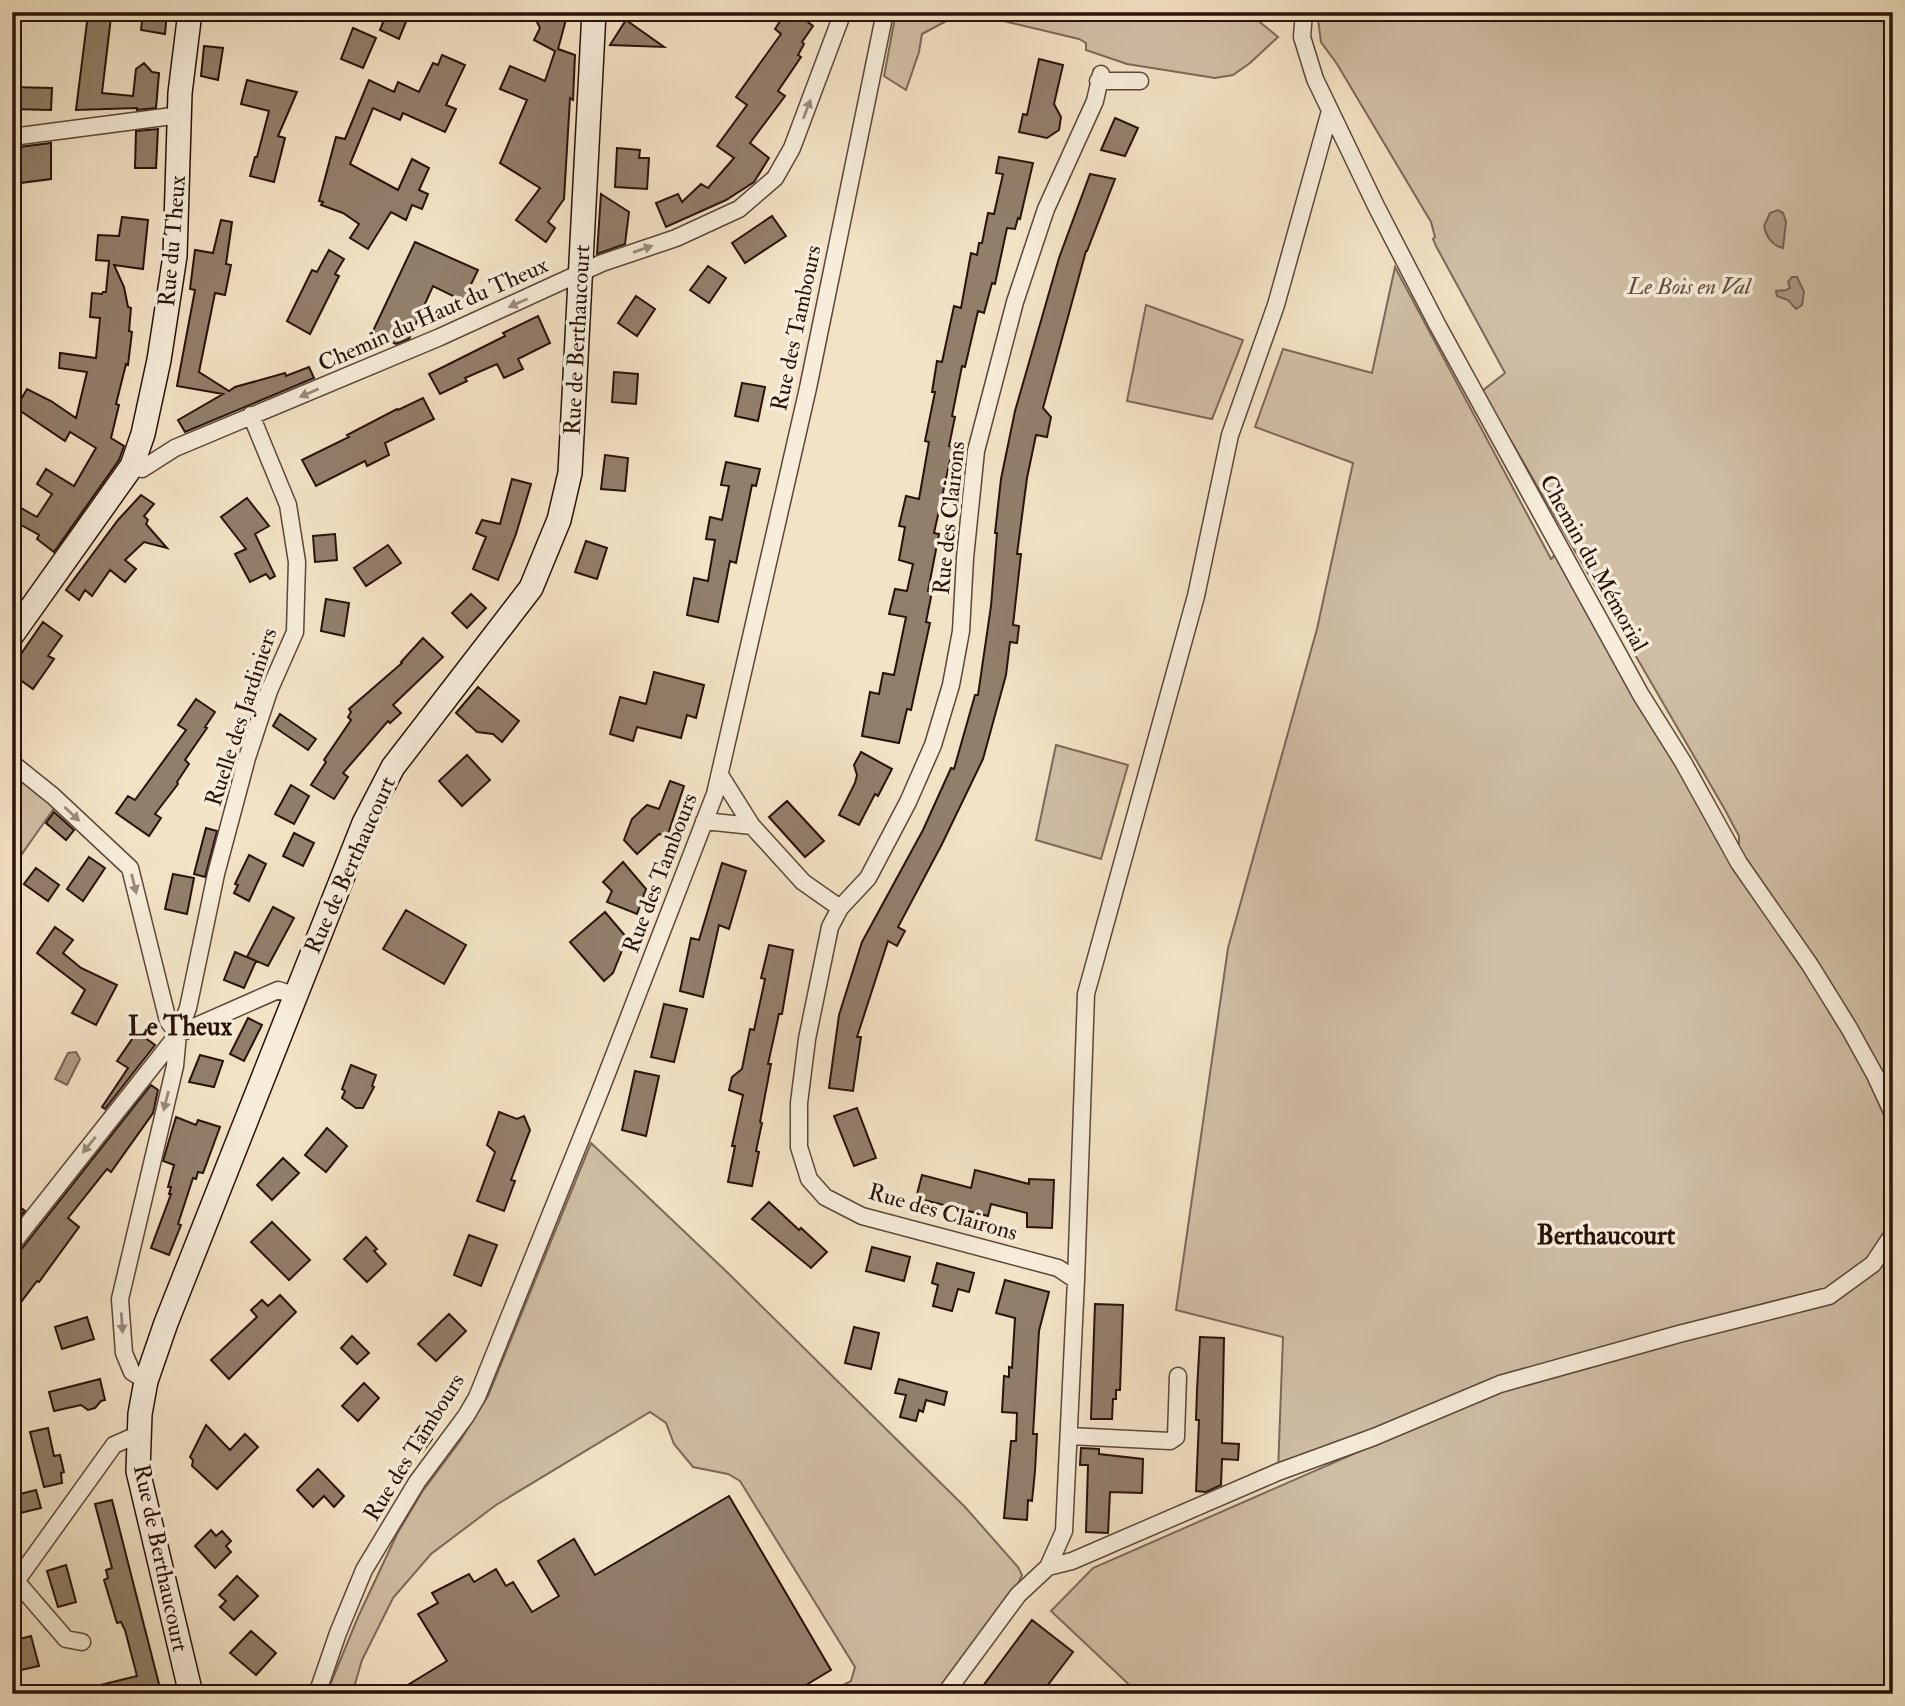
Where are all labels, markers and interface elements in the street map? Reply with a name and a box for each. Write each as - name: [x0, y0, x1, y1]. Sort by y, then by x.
- one-way arrow: [801, 99, 812, 120]
- street label: Rue du Theux: [152, 174, 192, 308]
- street label: Rue des Tambours: [764, 242, 828, 414]
- one-way arrow: [633, 243, 654, 254]
- street label: Rue de Berthaucourt: [558, 244, 596, 436]
- street label: Chemin du Haut du Theux: [314, 250, 552, 378]
- park label: Le Bois en Val: [1626, 272, 1752, 301]
- one-way arrow: [507, 298, 528, 309]
- one-way arrow: [298, 388, 319, 399]
- street label: Rue des Clairons: [927, 440, 971, 596]
- street label: Chemin du Mémorial: [1533, 470, 1655, 657]
- street label: Ruelle des Jardiniers: [199, 624, 284, 810]
- street label: Rue de Berthaucourt: [298, 772, 402, 958]
- street label: Rue des Tambours: [616, 789, 704, 957]
- one-way arrow: [63, 806, 81, 822]
- one-way arrow: [129, 873, 140, 895]
- district label: Le Theux: [128, 1011, 232, 1043]
- one-way arrow: [160, 1090, 171, 1112]
- one-way arrow: [82, 1136, 97, 1153]
- street label: Rue des Clairons: [865, 1177, 1021, 1247]
- district label: Berthaucourt: [1537, 1220, 1676, 1252]
- one-way arrow: [117, 1312, 128, 1334]
- street label: Rue des Tambours: [357, 1368, 471, 1526]
- street label: Rue de Berthaucourt: [127, 1462, 195, 1654]

